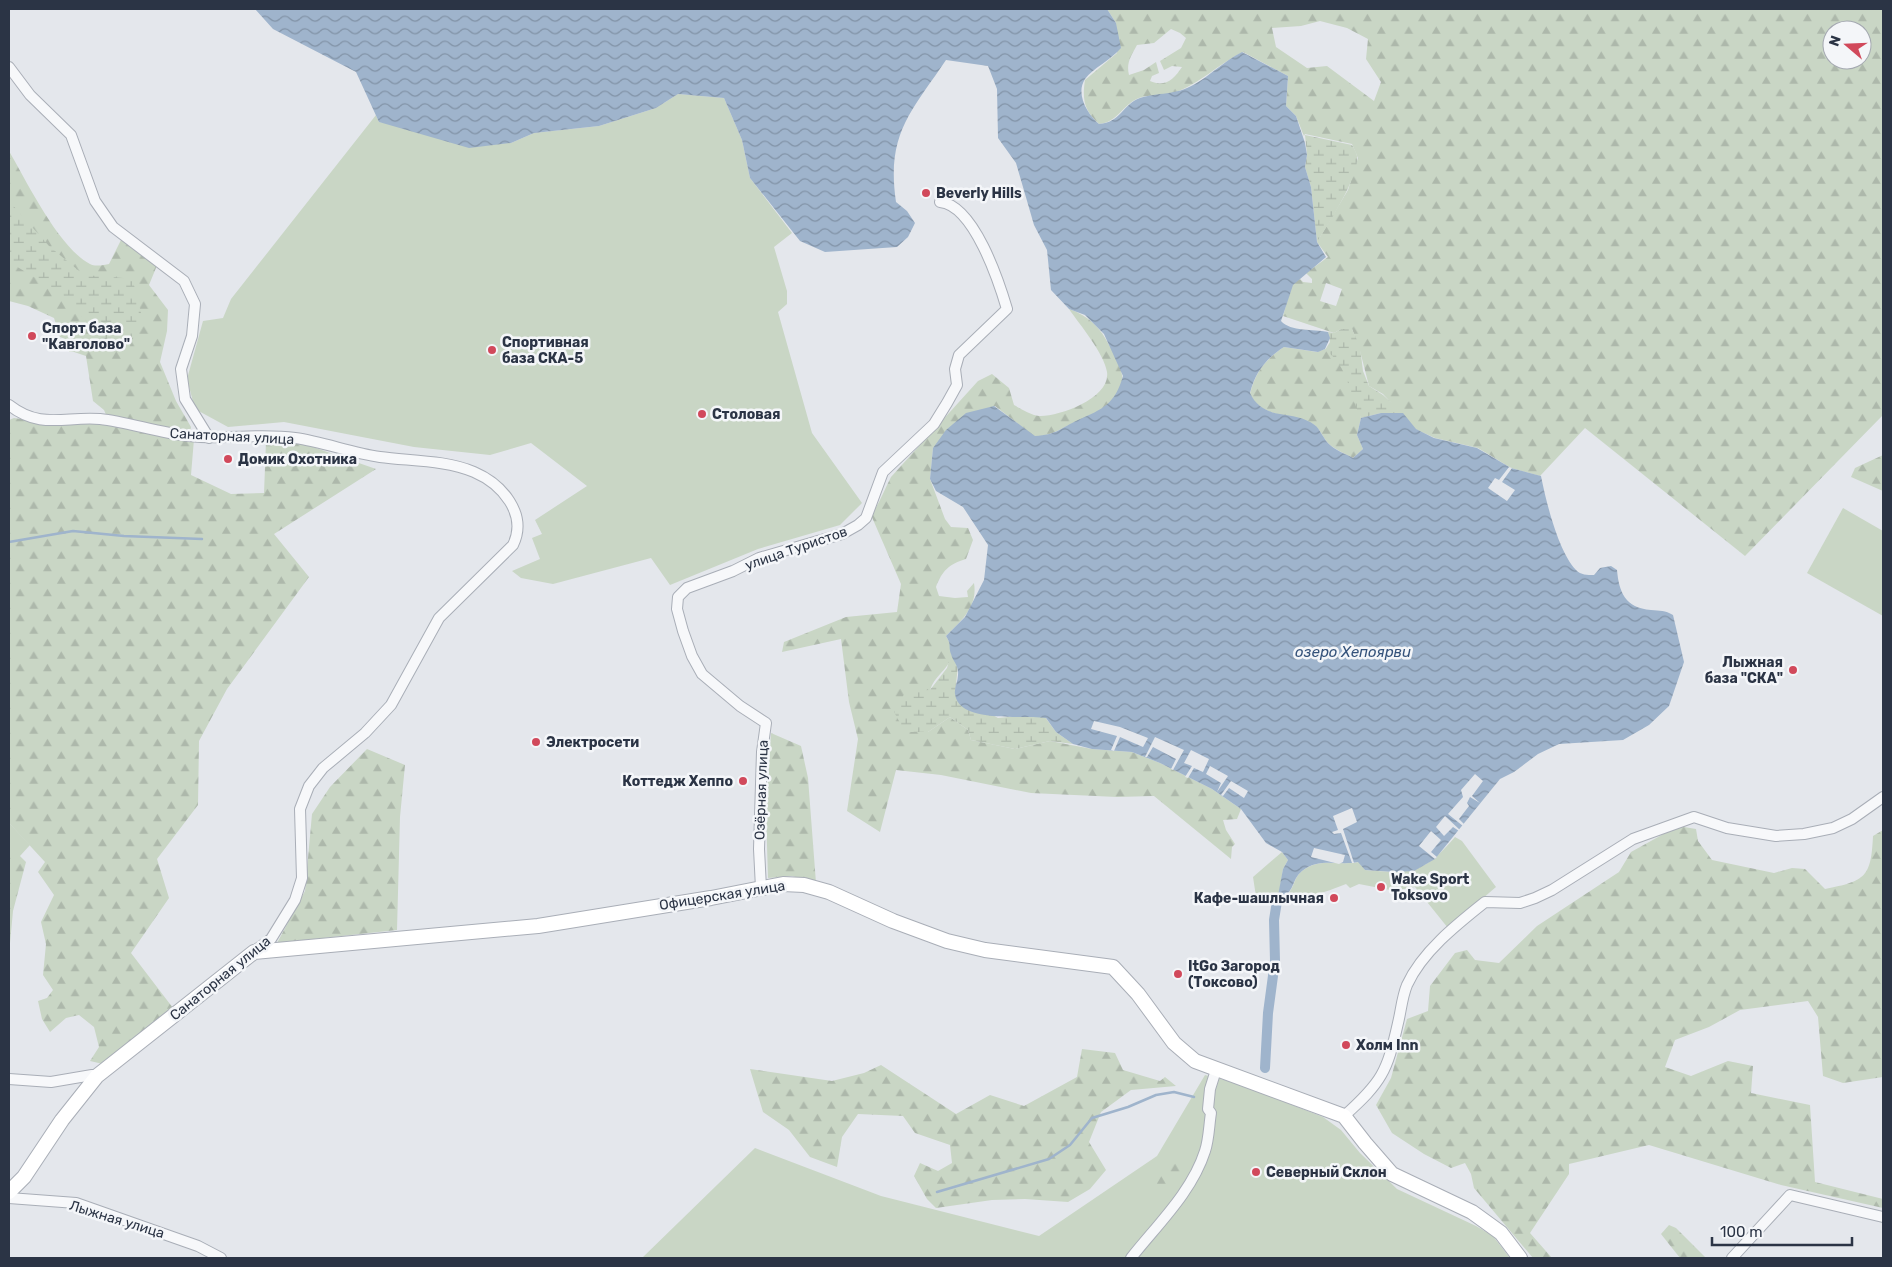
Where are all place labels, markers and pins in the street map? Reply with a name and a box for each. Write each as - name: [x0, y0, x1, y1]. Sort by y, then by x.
- place label: Beverly Hills: [936, 185, 1022, 202]
- marker: Beverly Hills: [920, 187, 932, 199]
- place label: Спорт база "Кавголово": [42, 320, 130, 353]
- marker: Спорт база "Кавголово": [26, 330, 38, 342]
- place label: Спортивная база СКА-5: [502, 334, 589, 367]
- marker: Спортивная база СКА-5: [486, 344, 498, 356]
- place label: Столовая: [712, 406, 780, 423]
- marker: Столовая: [696, 408, 708, 420]
- place label: Домик Охотника: [238, 451, 357, 468]
- marker: Домик Охотника: [222, 453, 234, 465]
- place label: Лыжная база "СКА": [1705, 654, 1783, 687]
- marker: Лыжная база "СКА": [1787, 664, 1799, 676]
- place label: Электросети: [546, 734, 639, 751]
- marker: Электросети: [530, 736, 542, 748]
- place label: Коттедж Хеппо: [622, 773, 733, 790]
- marker: Коттедж Хеппо: [737, 775, 749, 787]
- place label: Wake Sport Toksovo: [1391, 871, 1470, 904]
- marker: Wake Sport Toksovo: [1375, 881, 1387, 893]
- place label: Кафе-шашлычная: [1194, 890, 1324, 907]
- marker: Кафе-шашлычная: [1328, 892, 1340, 904]
- place label: ItGo Загород (Токсово): [1188, 958, 1280, 991]
- marker: ItGo Загород (Токсово): [1172, 968, 1184, 980]
- place label: Холм Inn: [1356, 1037, 1419, 1054]
- marker: Холм Inn: [1340, 1039, 1352, 1051]
- place label: Северный Склон: [1266, 1164, 1387, 1181]
- marker: Северный Склон: [1250, 1166, 1262, 1178]

